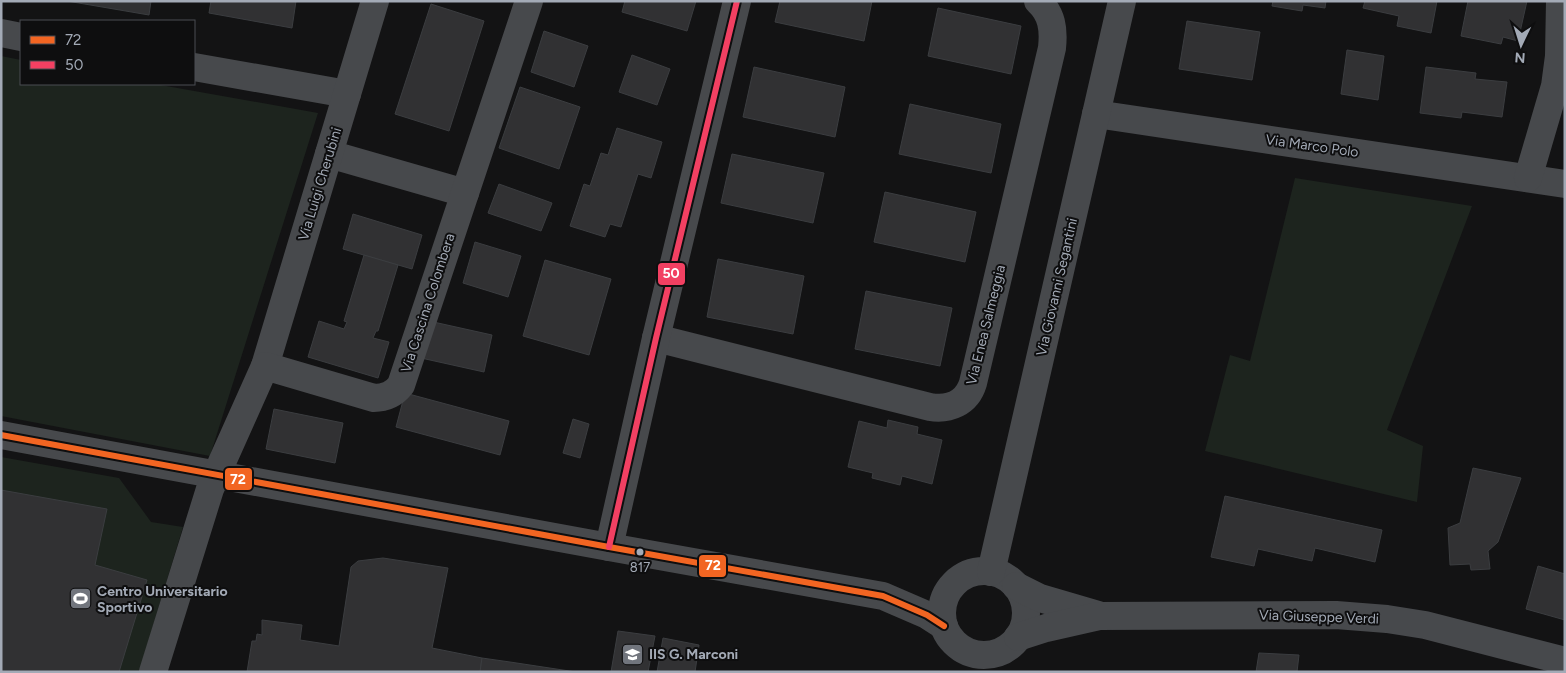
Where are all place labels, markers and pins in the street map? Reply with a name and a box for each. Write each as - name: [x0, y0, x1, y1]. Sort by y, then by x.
- marker: 817: [635, 547, 645, 557]
- place label: 817: [630, 560, 650, 575]
- place label: Centro Universitario Sportivo: [97, 583, 228, 616]
- sports icon: Centro Universitario Sportivo: [69, 587, 93, 611]
- school or university icon: IIS G. Marconi: [621, 642, 645, 666]
- place label: IIS G. Marconi: [649, 646, 738, 663]

